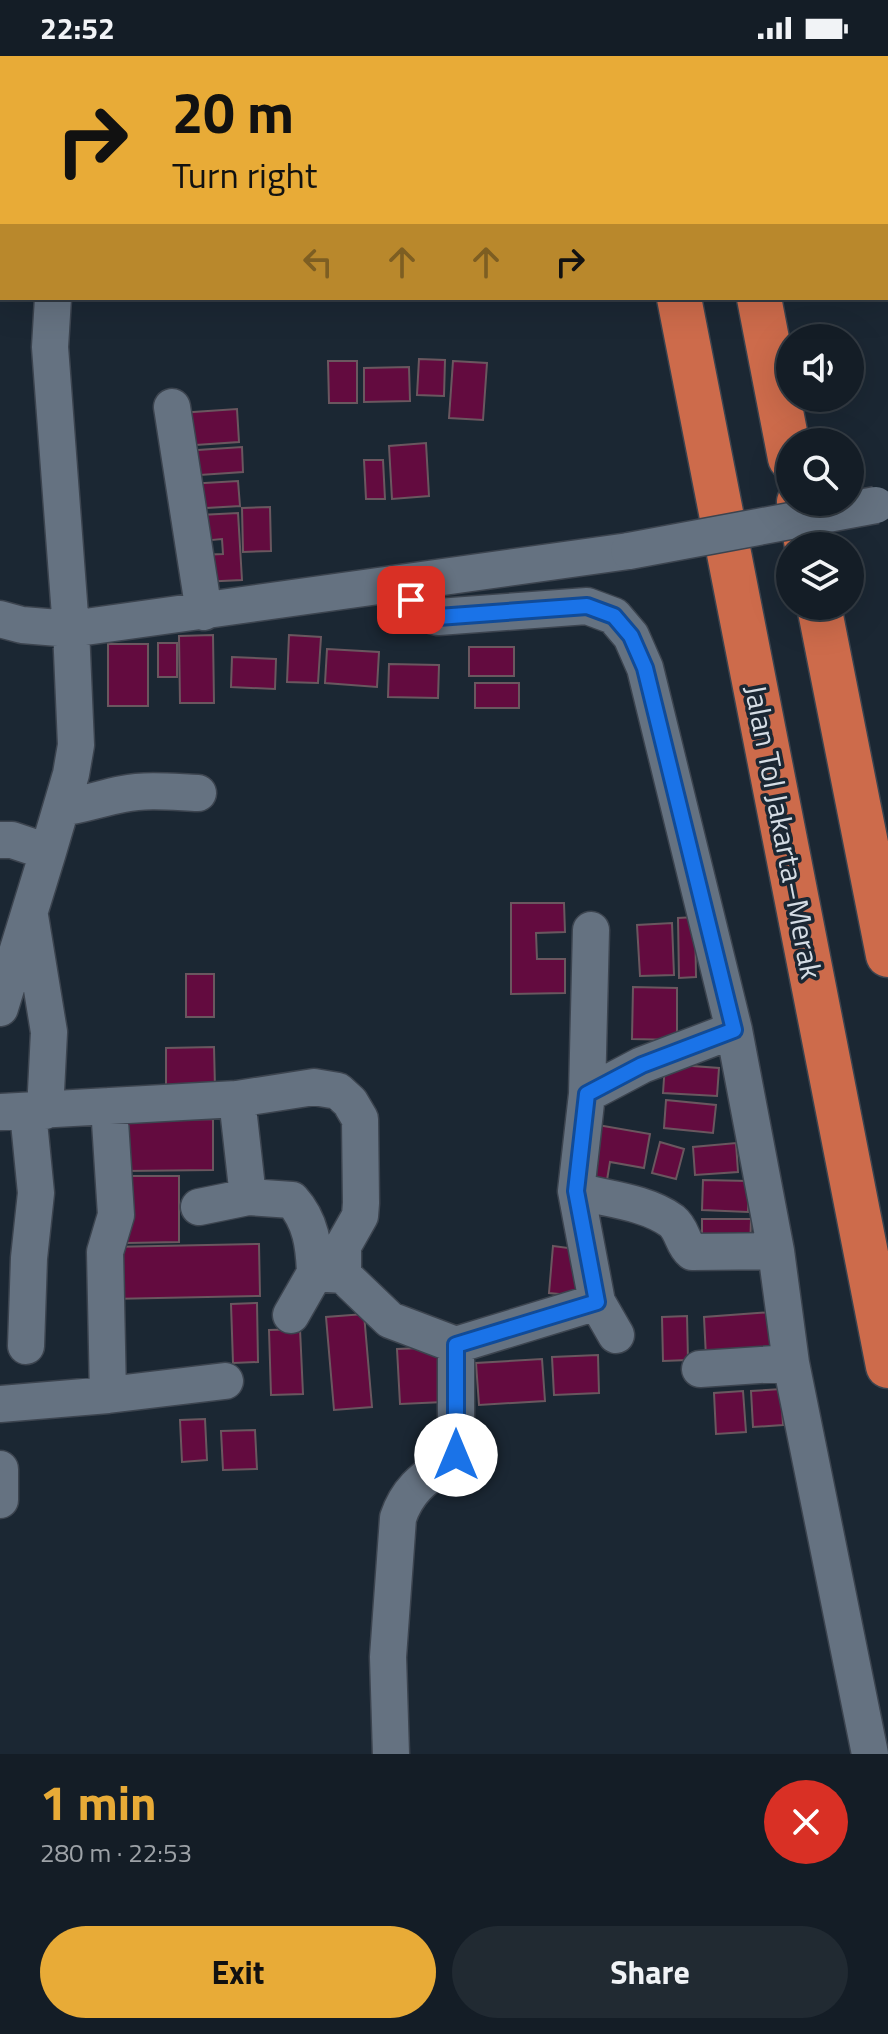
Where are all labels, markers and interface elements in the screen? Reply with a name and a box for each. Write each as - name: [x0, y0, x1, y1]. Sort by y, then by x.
- text: 22:52: [40, 5, 115, 51]
- text: 20 m: [172, 70, 294, 155]
- icon: right: [40, 88, 144, 192]
- text: Turn right: [172, 147, 317, 202]
- icon: left: [296, 240, 340, 284]
- icon: ahead: [380, 240, 424, 284]
- icon: ahead: [464, 240, 508, 284]
- icon: right: [548, 240, 592, 284]
- map controls: [776, 324, 864, 620]
- button: sound: [776, 324, 864, 412]
- button: search: [776, 428, 864, 516]
- button: layers: [776, 532, 864, 620]
- pin: [377, 566, 445, 634]
- icon: arrive: [389, 578, 433, 622]
- street label: Jalan Tol Jakarta–Merak: [733, 681, 835, 983]
- position arrow: [414, 1413, 498, 1497]
- text: 1 min: [40, 1766, 157, 1839]
- button: close: [764, 1780, 848, 1864]
- text: 280 m · 22:53: [40, 1833, 192, 1872]
- button: Exit: [40, 1926, 436, 2018]
- button: Share: [452, 1926, 848, 2018]

